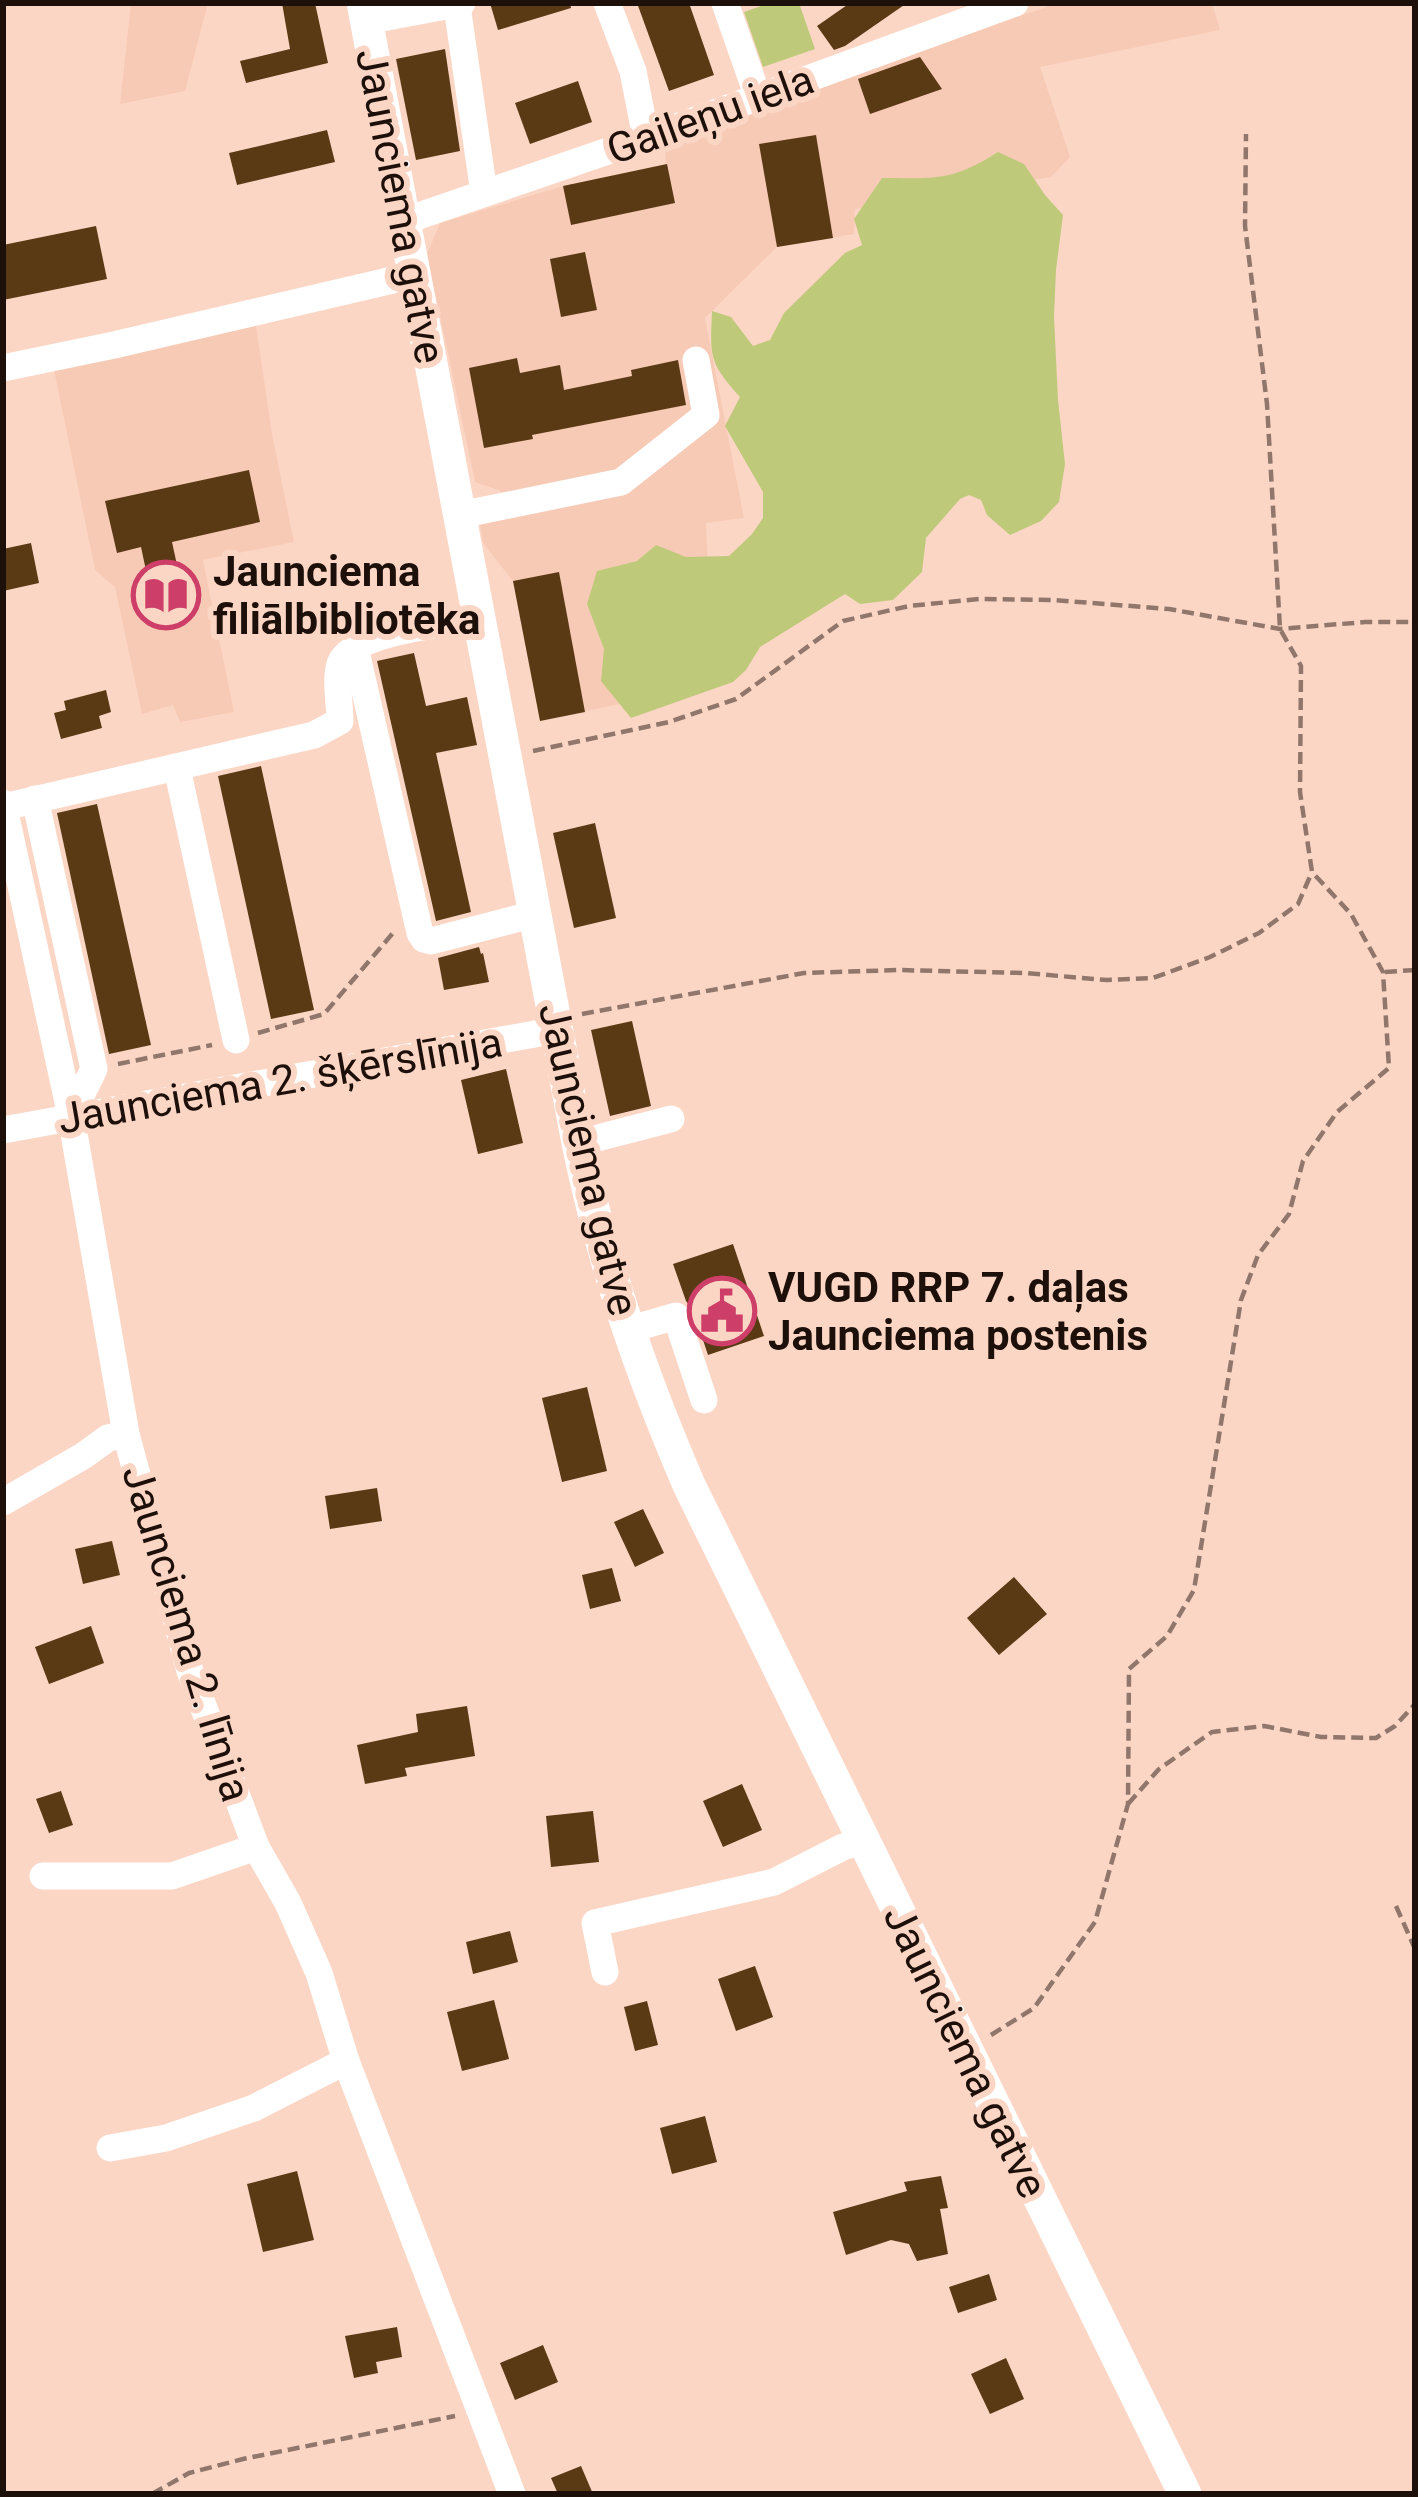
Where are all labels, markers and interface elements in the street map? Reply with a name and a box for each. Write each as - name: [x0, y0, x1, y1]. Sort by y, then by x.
- street label: Jaunciema gatve: [346, 45, 455, 368]
- street label: Gaileņu iela: [600, 54, 821, 175]
- place label: Jaunciema filiālbibliotēka: [213, 547, 481, 644]
- library icon: Jaunciema filiālbibliotēka: [131, 560, 201, 630]
- street label: Jaunciema gatve: [529, 998, 648, 1320]
- street label: Jaunciema 2. šķērslīnija: [54, 1017, 506, 1144]
- place label: VUGD RRP 7. daļas Jaunciema postenis: [768, 1263, 1148, 1360]
- public building icon: VUGD RRP 7. daļas Jaunciema postenis: [687, 1276, 757, 1346]
- street label: Jaunciema 2. līnija: [112, 1459, 261, 1807]
- street label: Jaunciema gatve: [874, 1897, 1058, 2206]

